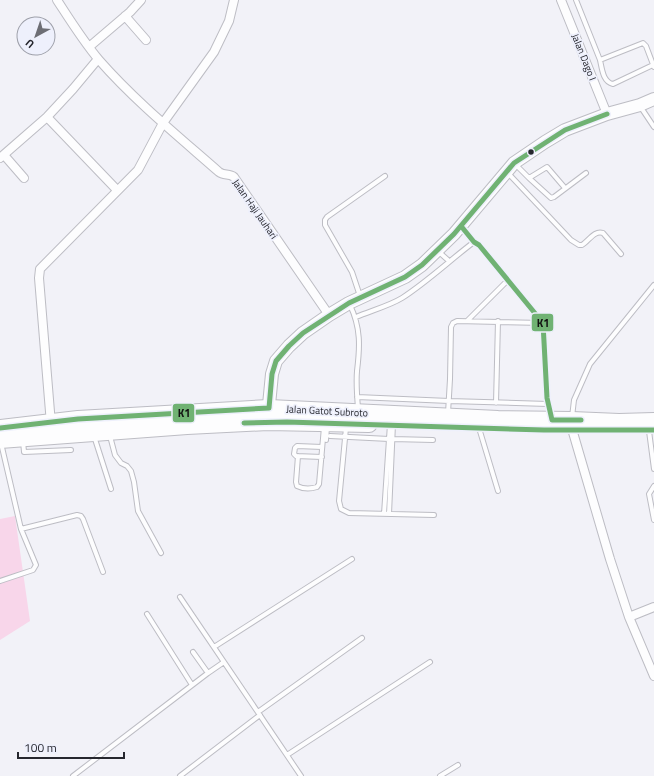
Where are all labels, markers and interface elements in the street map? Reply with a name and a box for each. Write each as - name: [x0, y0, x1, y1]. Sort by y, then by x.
- north arrow: [16, 16, 56, 56]
- street label: Jalan Dago I: [568, 31, 600, 83]
- text: U: [22, 35, 37, 52]
- unlabelled marker: [526, 147, 536, 157]
- street label: Jalan Haji Jauhari: [229, 176, 281, 242]
- line badge: K1: [531, 313, 554, 332]
- text: K1: [537, 315, 549, 331]
- street label: Jalan Gatot Subroto: [286, 401, 368, 421]
- line badge: K1: [172, 403, 195, 423]
- text: K1: [178, 405, 190, 421]
- scale bar: [18, 734, 124, 760]
- text: 100 m: [24, 738, 57, 757]

